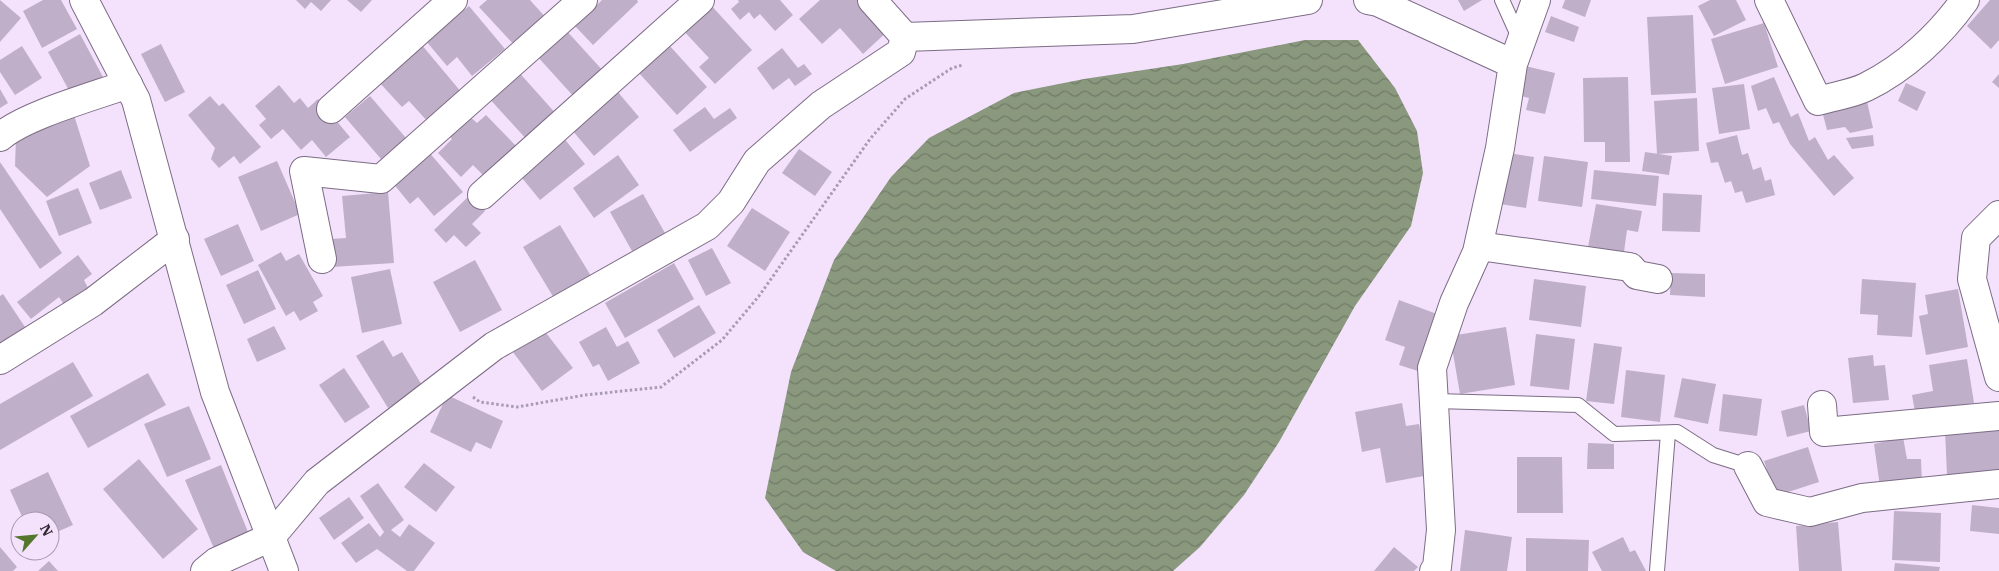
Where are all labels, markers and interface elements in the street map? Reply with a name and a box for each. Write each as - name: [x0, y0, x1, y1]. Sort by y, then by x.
- north arrow: [10, 511, 60, 561]
- text: N: [36, 521, 57, 539]

